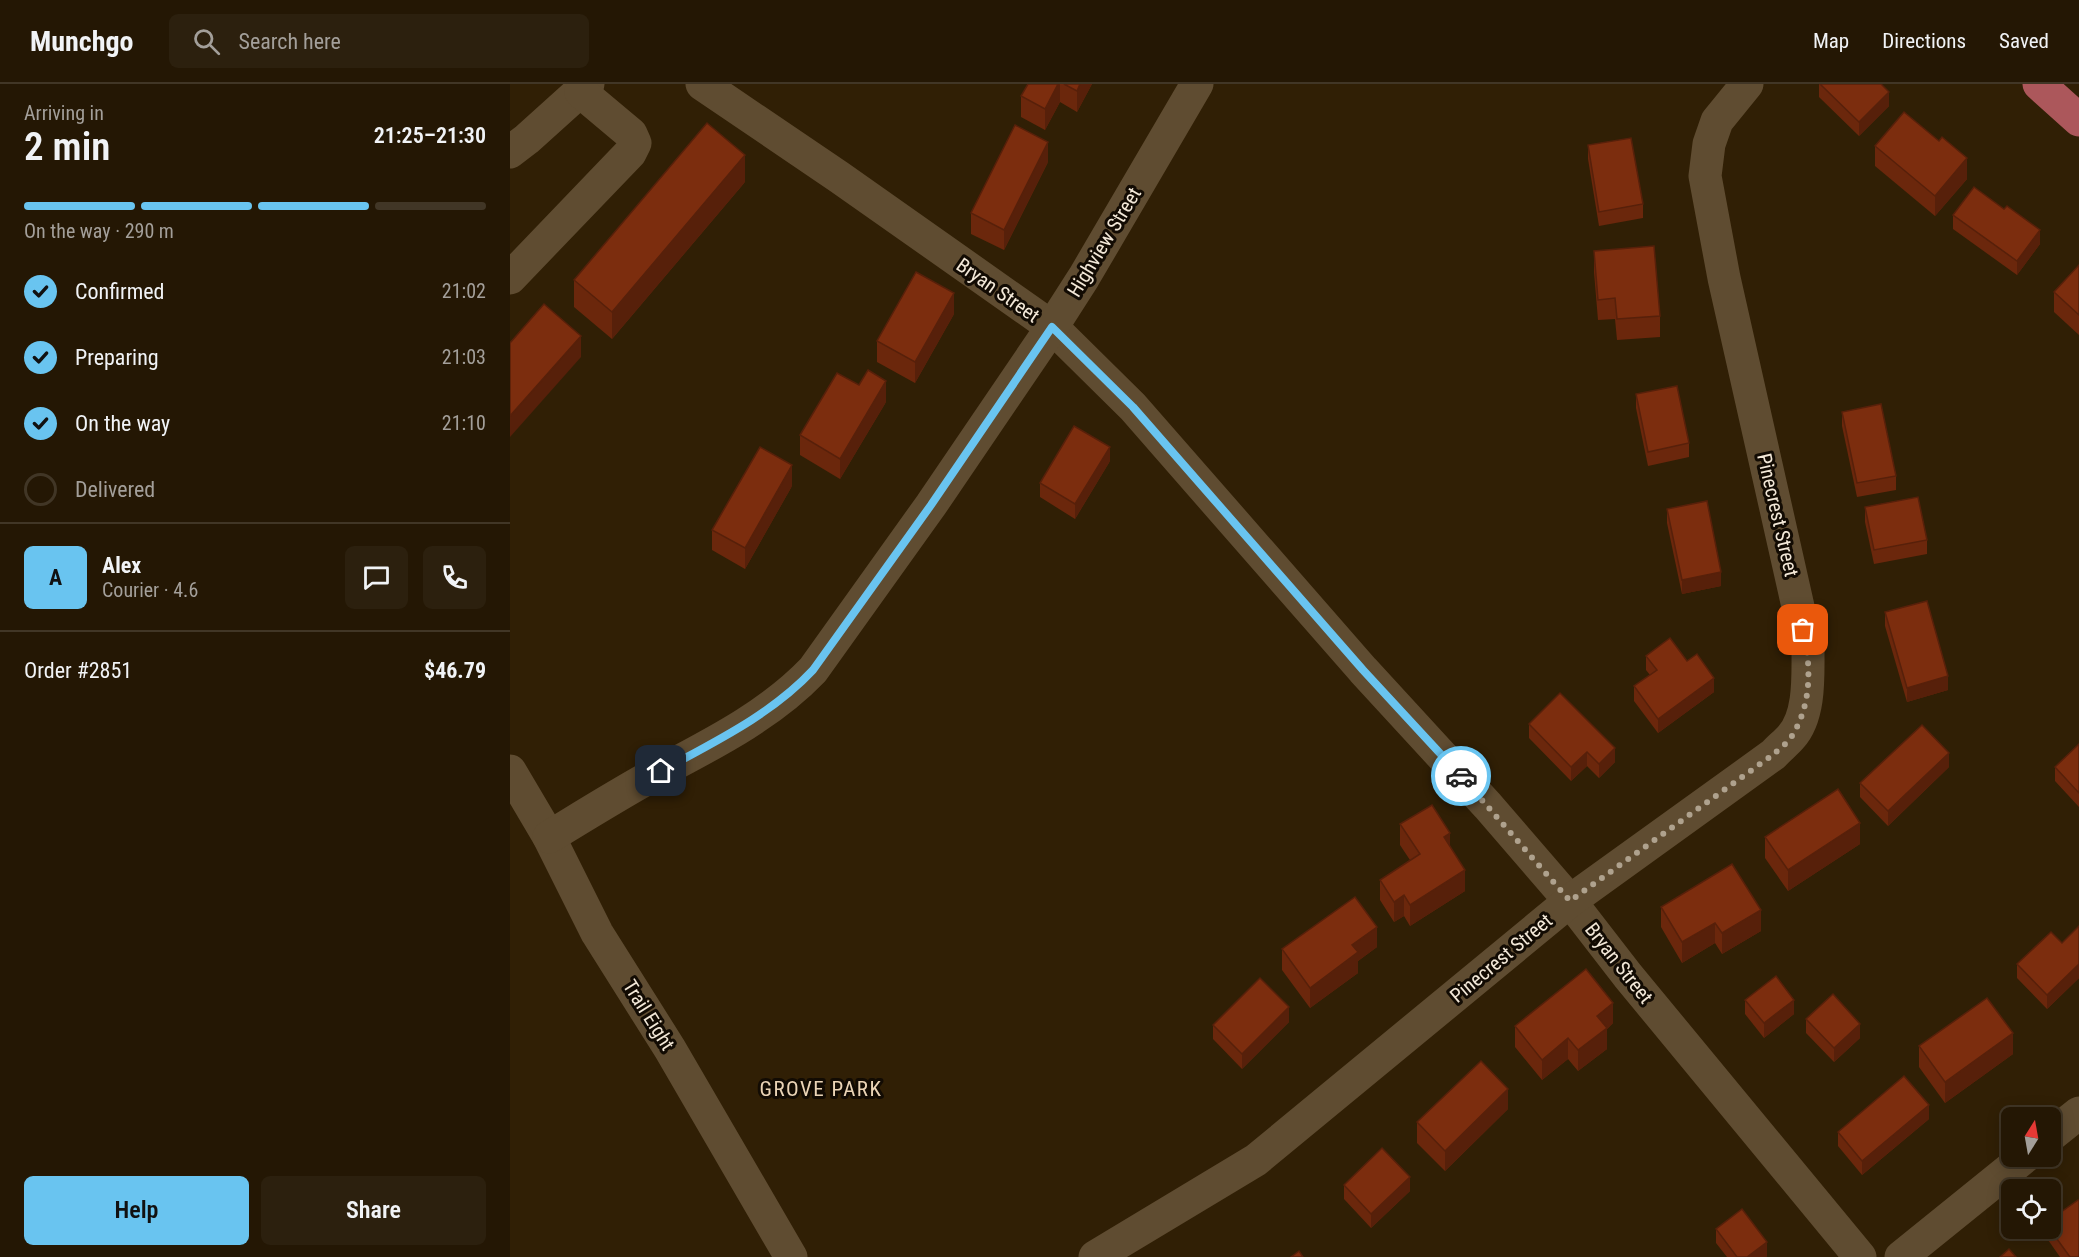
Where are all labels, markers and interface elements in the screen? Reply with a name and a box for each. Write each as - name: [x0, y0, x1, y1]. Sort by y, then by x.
- search box: [169, 14, 589, 68]
- text: Munchgo: [30, 25, 133, 58]
- icon: search: [190, 25, 223, 58]
- text: Search here: [238, 29, 341, 54]
- text: Map: [1813, 29, 1849, 53]
- text: Directions: [1882, 29, 1966, 53]
- text: Saved: [1999, 29, 2049, 53]
- text: Arriving in: [24, 101, 104, 125]
- text: 21:25–21:30: [374, 123, 486, 148]
- text: 2 min: [24, 124, 110, 170]
- street label: Highview Street: [1062, 183, 1146, 301]
- text: On the way · 290 m: [24, 219, 174, 243]
- street label: Bryan Street: [952, 253, 1044, 327]
- icon: check: [24, 275, 57, 308]
- text: Confirmed: [75, 279, 164, 304]
- text: 21:02: [442, 279, 486, 303]
- icon: check: [24, 341, 57, 374]
- text: Preparing: [75, 345, 159, 370]
- text: 21:03: [442, 345, 486, 369]
- icon: check: [24, 407, 57, 440]
- text: On the way: [75, 411, 170, 436]
- text: 21:10: [442, 411, 486, 435]
- street label: Pinecrest Street: [1752, 451, 1804, 579]
- text: Delivered: [75, 477, 155, 502]
- button: chat: [345, 546, 408, 609]
- button: phone: [423, 546, 486, 609]
- text: Alex: [102, 553, 141, 578]
- text: A: [49, 565, 62, 590]
- text: Courier · 4.6: [102, 578, 198, 602]
- pin: [1777, 604, 1828, 655]
- icon: bag: [1786, 613, 1819, 646]
- text: Order #2851: [24, 658, 132, 683]
- text: $46.79: [424, 658, 486, 683]
- pin: [635, 745, 686, 796]
- courier: [1431, 746, 1491, 806]
- icon: home: [644, 754, 677, 787]
- icon: car: [1445, 760, 1478, 793]
- street label: Pinecrest Street: [1445, 908, 1557, 1008]
- street label: Bryan Street: [1580, 918, 1658, 1008]
- street label: Trail Eight: [618, 975, 680, 1055]
- district label: GROVE PARK: [760, 1077, 882, 1101]
- north arrow: [2001, 1107, 2061, 1167]
- map controls: [2001, 1107, 2061, 1239]
- button: Help: [24, 1176, 249, 1245]
- button: Share: [261, 1176, 486, 1245]
- button: locate: [2001, 1179, 2061, 1239]

